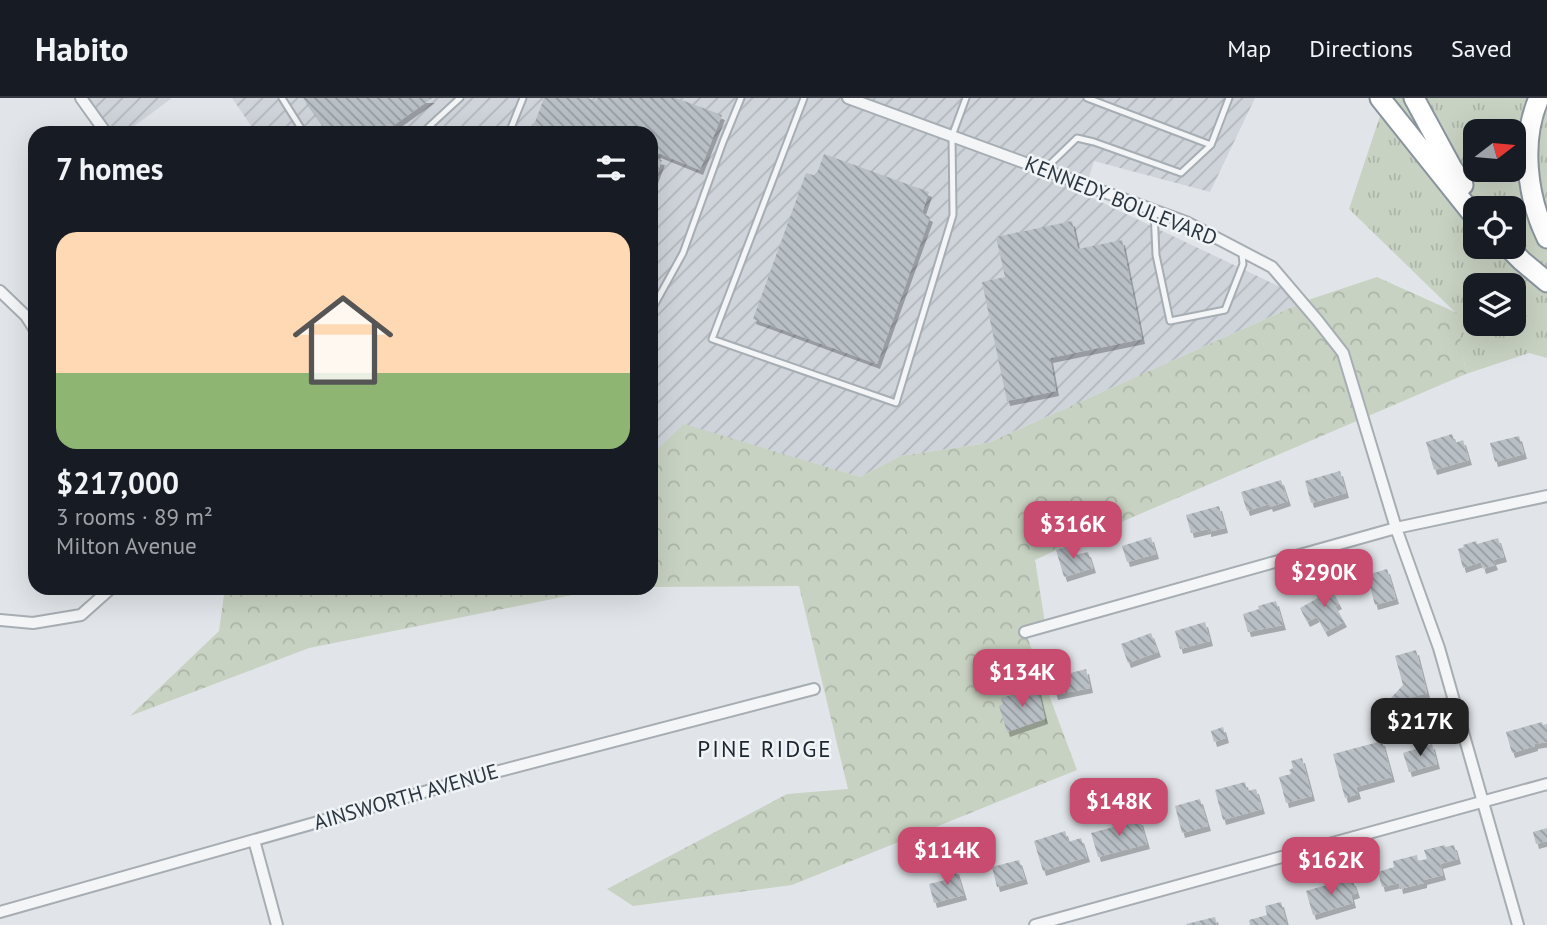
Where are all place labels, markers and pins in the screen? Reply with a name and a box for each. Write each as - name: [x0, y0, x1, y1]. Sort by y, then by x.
- pin: $316K: [1024, 502, 1122, 561]
- pin: $290K: [1275, 550, 1373, 609]
- pin: $134K: [973, 650, 1071, 709]
- pin: $217K: [1371, 698, 1469, 758]
- pin: $148K: [1070, 778, 1168, 838]
- pin: $114K: [898, 828, 996, 887]
- pin: $162K: [1282, 838, 1380, 897]

